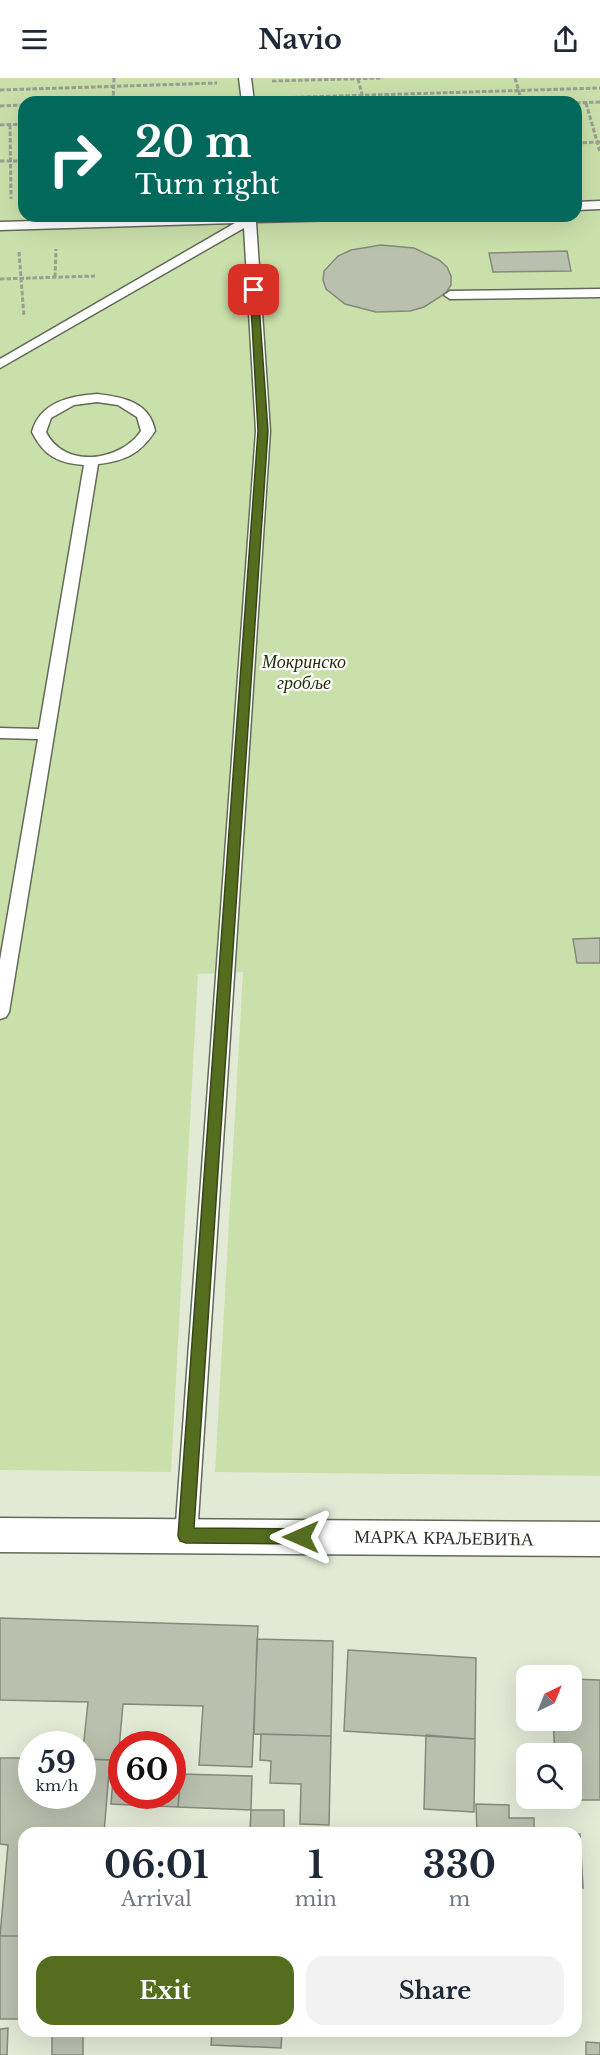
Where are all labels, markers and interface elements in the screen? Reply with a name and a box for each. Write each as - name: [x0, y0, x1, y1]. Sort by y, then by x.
- icon: menu: [18, 23, 51, 56]
- text: Navio: [258, 23, 342, 56]
- icon: share: [549, 23, 582, 56]
- text: 20 m: [135, 116, 252, 168]
- icon: right: [36, 120, 114, 198]
- text: Turn right: [135, 168, 279, 201]
- pin: [228, 264, 279, 315]
- icon: arrive: [237, 273, 270, 306]
- park label: Мокринско гробље: [261, 651, 346, 694]
- position arrow: [269, 1505, 333, 1569]
- street label: МАРКА КРАЉЕВИЋА: [354, 1525, 534, 1551]
- north arrow: [516, 1665, 582, 1731]
- map controls: [516, 1665, 582, 1809]
- speed limit sign: 60: [108, 1731, 186, 1809]
- button: search: [516, 1743, 582, 1809]
- text: 59: [38, 1744, 76, 1781]
- text: km/h: [36, 1776, 78, 1795]
- text: 06:01: [104, 1843, 209, 1888]
- text: 1: [308, 1843, 324, 1888]
- text: 330: [423, 1843, 496, 1888]
- text: Arrival: [121, 1887, 192, 1911]
- text: min: [295, 1887, 337, 1911]
- text: m: [449, 1887, 470, 1911]
- button: Exit: [36, 1956, 294, 2025]
- button: Share: [306, 1956, 564, 2025]

